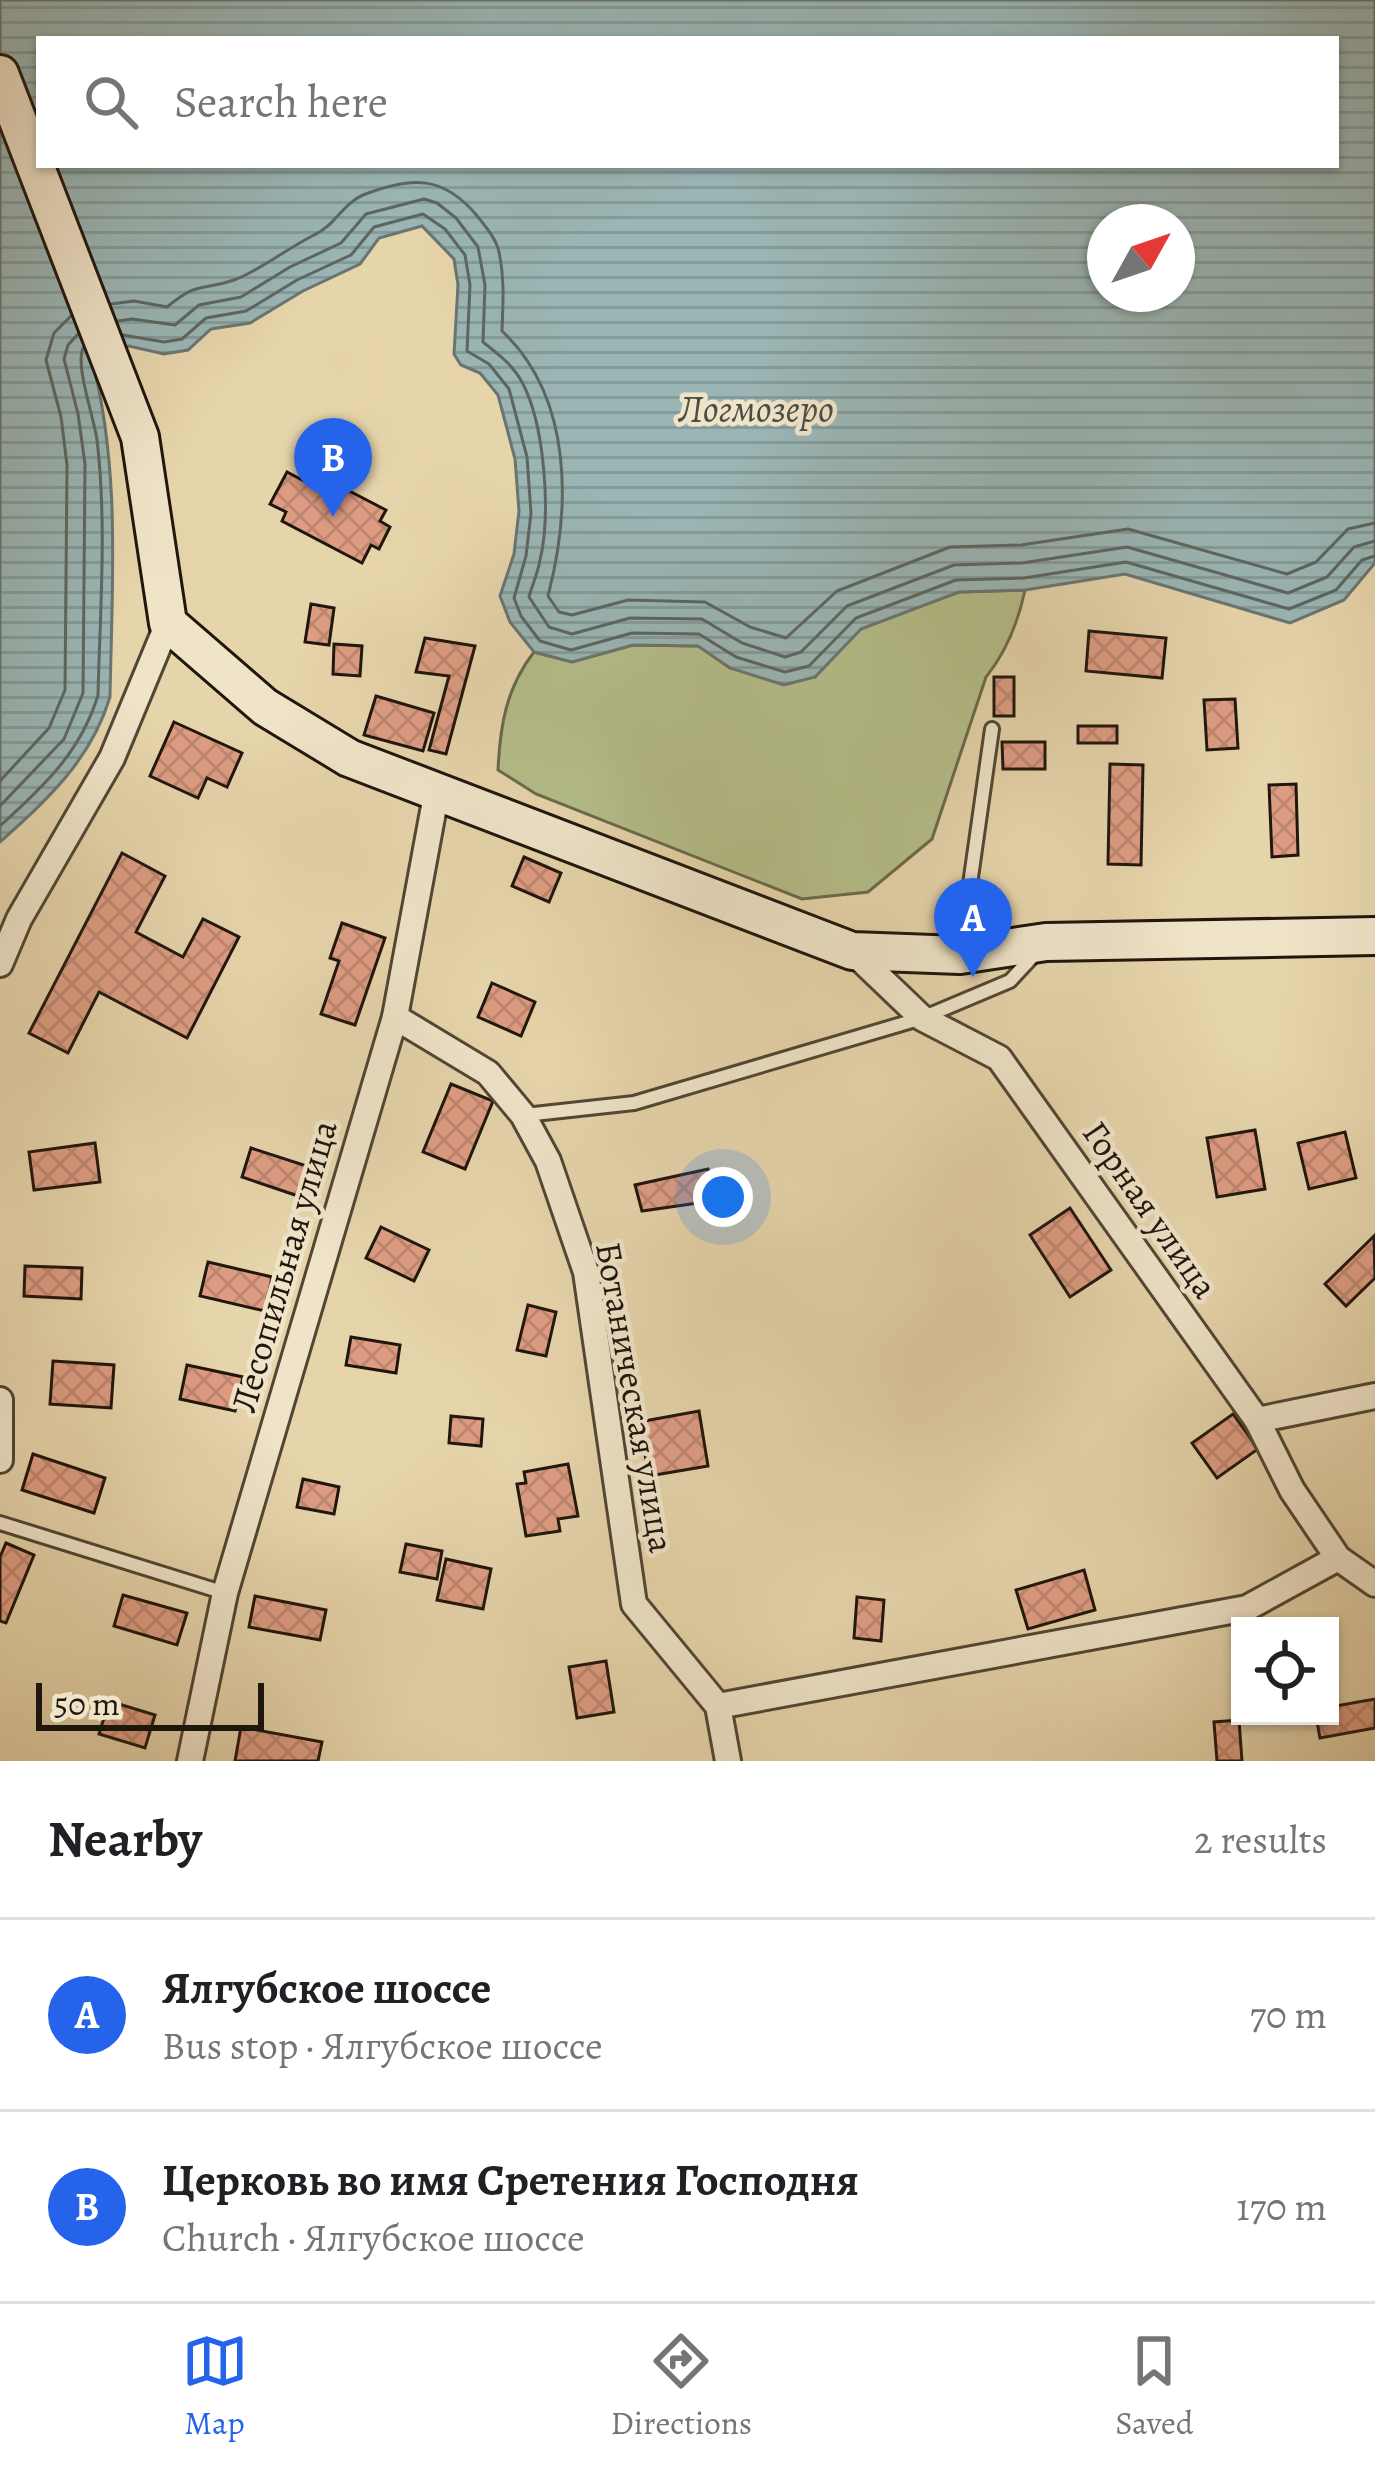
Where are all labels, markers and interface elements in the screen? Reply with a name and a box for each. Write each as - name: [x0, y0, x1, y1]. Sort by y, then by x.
- search box: [36, 36, 1339, 168]
- icon: search: [78, 69, 144, 135]
- text: Search here: [174, 71, 388, 133]
- north arrow: [1087, 204, 1195, 312]
- water label: Логмозеро: [677, 382, 834, 435]
- pin: B: [294, 418, 372, 517]
- pin: A: [934, 878, 1012, 977]
- street label: Горная улица: [1071, 1111, 1230, 1308]
- street label: Лесопильная улица: [218, 1114, 349, 1418]
- your location: [693, 1167, 753, 1227]
- street label: Ботаническая улица: [584, 1238, 687, 1557]
- map controls: [1231, 1617, 1339, 1725]
- button: locate: [1231, 1617, 1339, 1725]
- scale bar: [36, 1677, 264, 1730]
- text: 50 m: [54, 1681, 120, 1726]
- text: Nearby: [48, 1804, 202, 1874]
- text: 2 results: [1194, 1813, 1327, 1866]
- text: Ялгубское шоссе: [162, 1957, 491, 2019]
- text: A: [75, 1988, 99, 2041]
- text: 70 m: [1250, 1988, 1327, 2041]
- text: Bus stop · Ялгубское шоссе: [162, 2019, 603, 2072]
- text: Церковь во имя Сретения Господня: [162, 2149, 859, 2211]
- text: B: [75, 2180, 99, 2233]
- text: 170 m: [1236, 2180, 1327, 2233]
- text: Church · Ялгубское шоссе: [162, 2211, 585, 2264]
- tab: Map: [182, 2328, 248, 2445]
- tab: Directions: [611, 2328, 752, 2445]
- tab: Saved: [1115, 2328, 1193, 2445]

